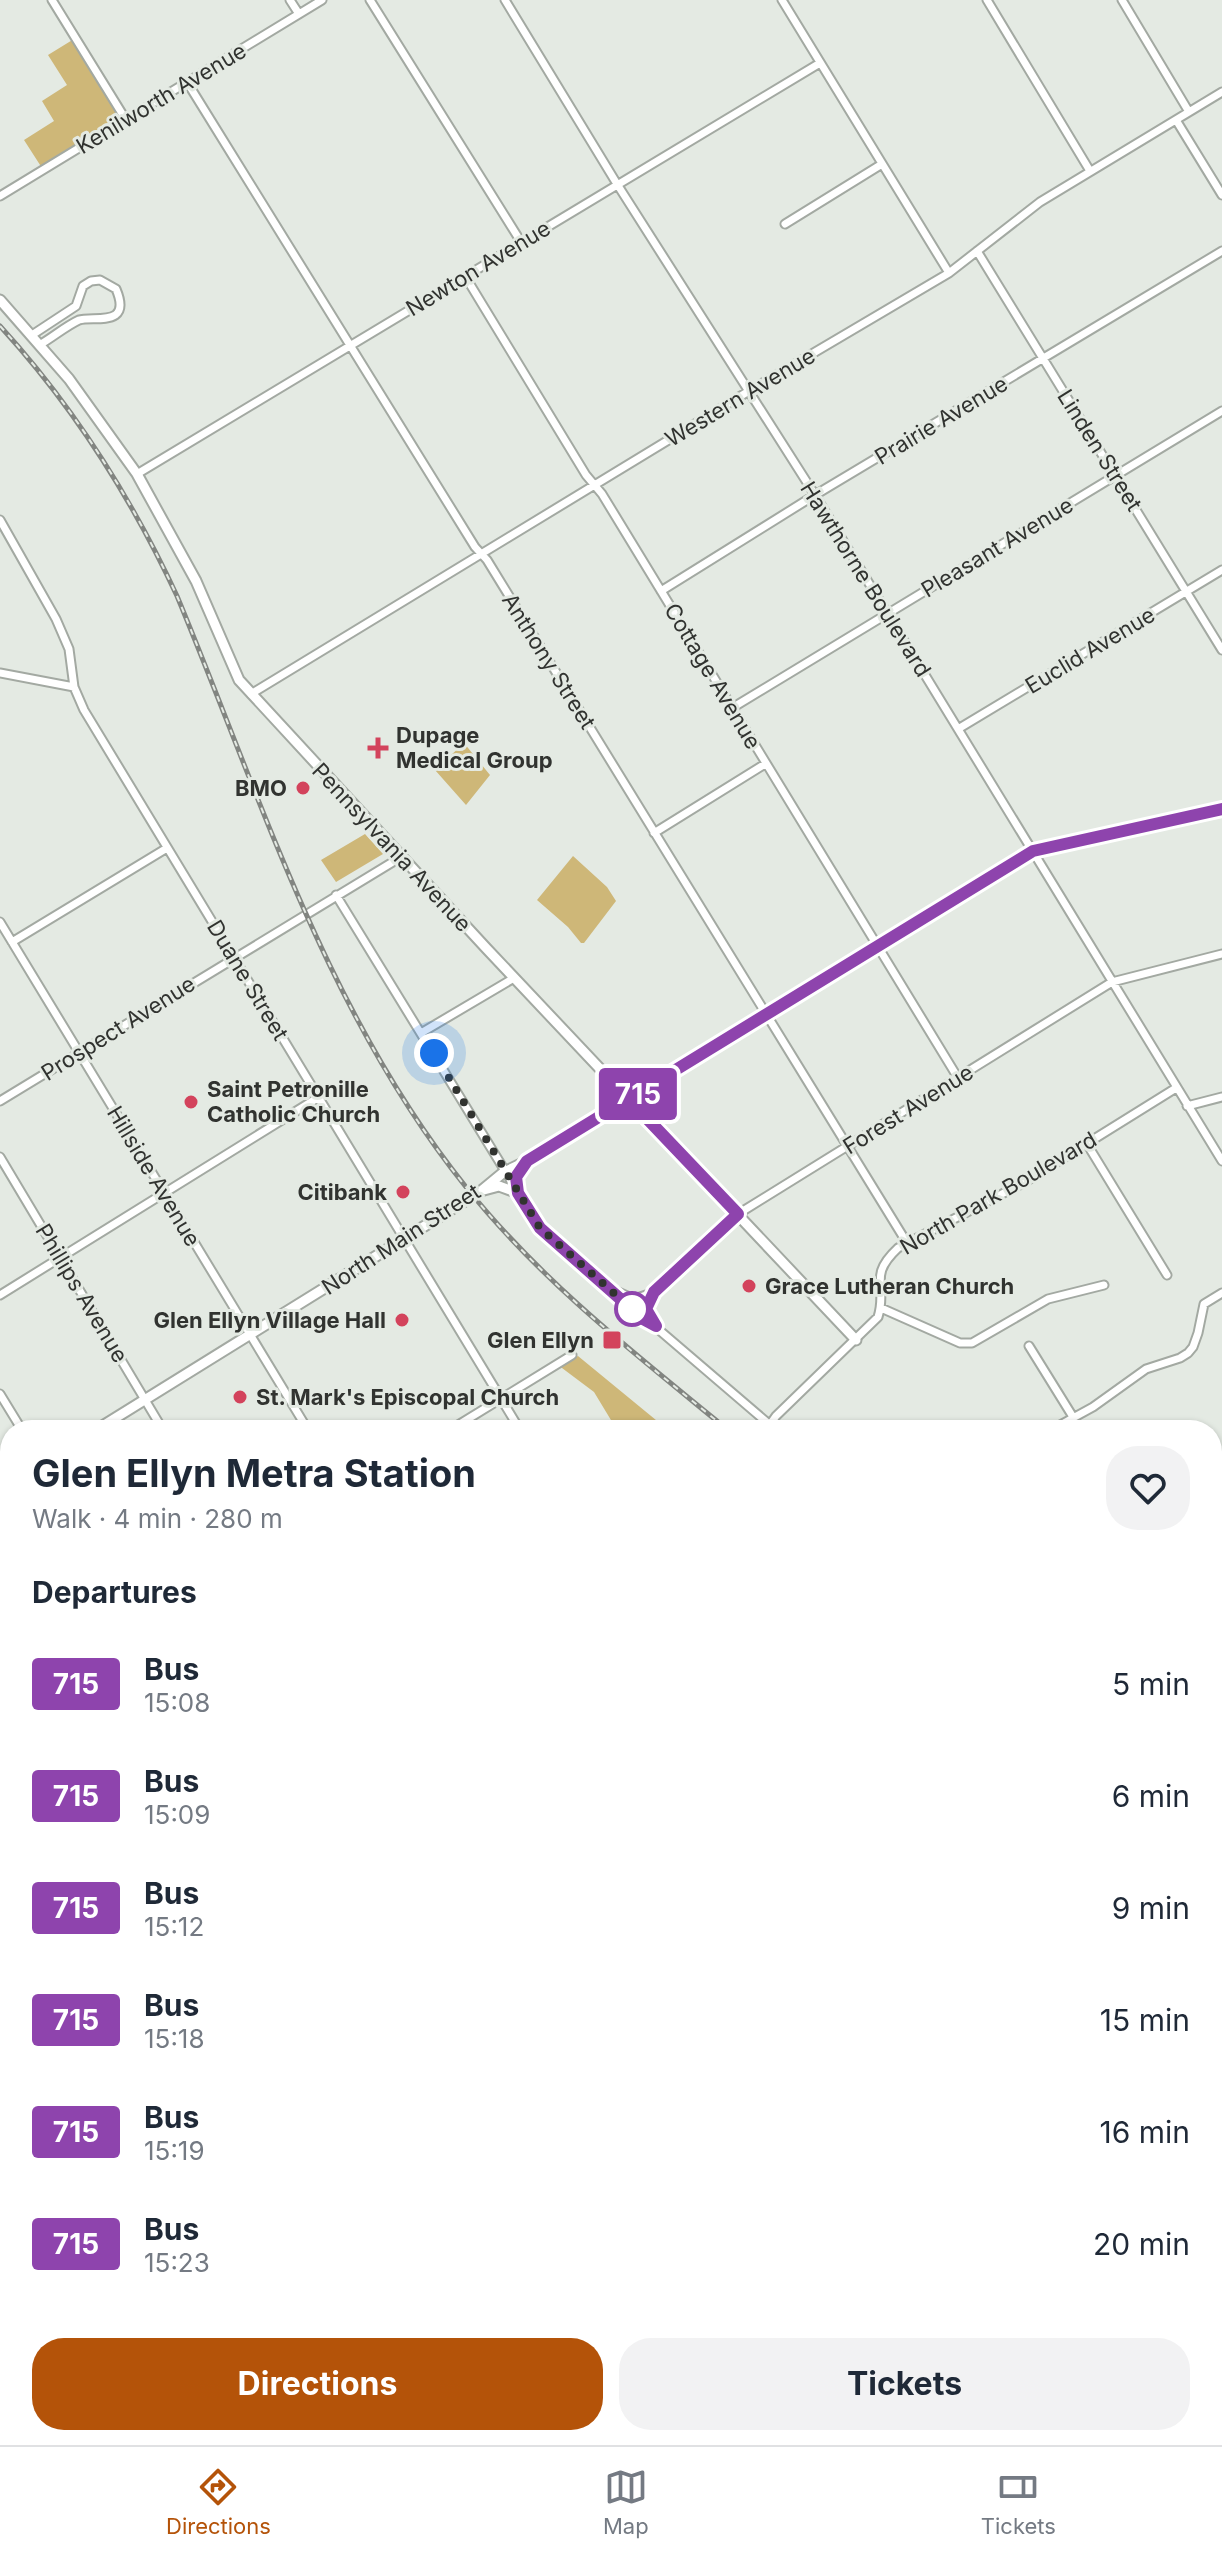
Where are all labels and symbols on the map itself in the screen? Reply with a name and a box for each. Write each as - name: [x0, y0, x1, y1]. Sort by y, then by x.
- street label: Kenilworth Avenue: [71, 37, 251, 159]
- street label: Newton Avenue: [401, 215, 555, 321]
- street label: Western Avenue: [660, 342, 820, 452]
- street label: Prairie Avenue: [870, 370, 1012, 470]
- street label: Linden Street: [1052, 384, 1148, 516]
- street label: Hawthorne Boulevard: [795, 477, 937, 681]
- street label: Pleasant Avenue: [916, 491, 1078, 603]
- street label: Anthony Street: [497, 588, 601, 734]
- street label: Cottage Avenue: [659, 598, 767, 754]
- street label: Euclid Avenue: [1021, 601, 1159, 699]
- place label: Dupage Medical Group: [396, 722, 553, 773]
- marker: Dupage Medical Group: [367, 737, 389, 759]
- street label: Pennsylvania Avenue: [307, 757, 477, 937]
- place label: BMO: [235, 775, 287, 801]
- marker: BMO: [294, 779, 312, 797]
- street label: Duane Street: [202, 915, 294, 1045]
- street label: Prospect Avenue: [36, 970, 200, 1086]
- your location: [414, 1033, 454, 1073]
- street label: Forest Avenue: [838, 1059, 978, 1159]
- line badge: 715: [592, 1068, 684, 1120]
- place label: Saint Petronille Catholic Church: [207, 1076, 380, 1127]
- marker: Saint Petronille Catholic Church: [182, 1093, 200, 1111]
- street label: Hillside Avenue: [102, 1101, 206, 1251]
- street label: North Park Boulevard: [895, 1126, 1101, 1260]
- street label: North Main Street: [317, 1178, 485, 1300]
- place label: Citibank: [297, 1179, 387, 1205]
- marker: Citibank: [394, 1183, 412, 1201]
- street label: Phillips Avenue: [30, 1219, 134, 1367]
- place label: Grace Lutheran Church: [765, 1273, 1014, 1299]
- marker: Grace Lutheran Church: [740, 1277, 758, 1295]
- unlabelled marker: [615, 1292, 649, 1326]
- place label: Glen Ellyn Village Hall: [153, 1307, 386, 1333]
- marker: Glen Ellyn Village Hall: [393, 1311, 411, 1329]
- place label: Glen Ellyn: [487, 1327, 594, 1353]
- marker: Glen Ellyn: [601, 1329, 623, 1351]
- place label: St. Mark's Episcopal Church: [256, 1384, 559, 1410]
- marker: St. Mark's Episcopal Church: [231, 1388, 249, 1406]

